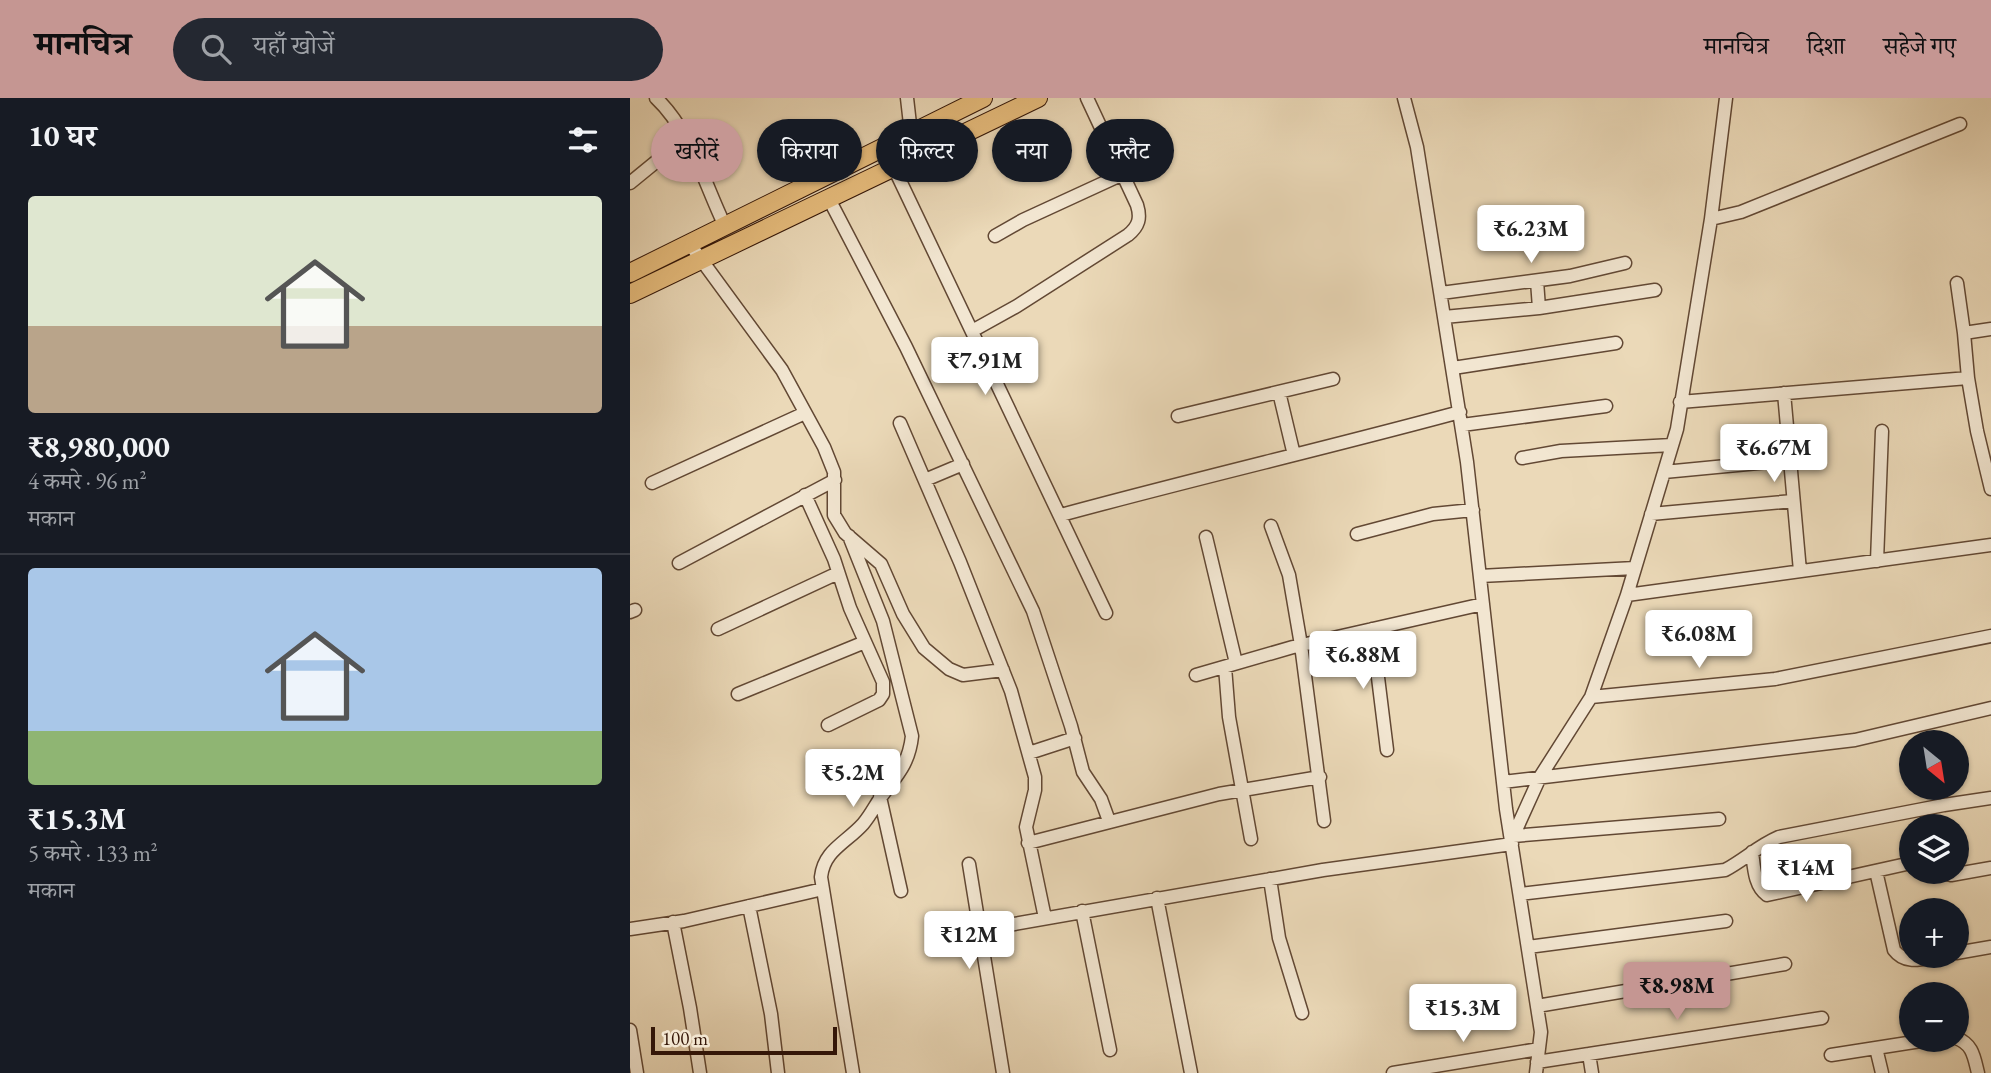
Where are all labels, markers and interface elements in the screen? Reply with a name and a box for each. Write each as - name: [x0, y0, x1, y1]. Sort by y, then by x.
- search box: [173, 18, 663, 81]
- text: मानचित्र: [35, 22, 131, 65]
- text: यहाँ खोजें: [253, 28, 334, 62]
- icon: search: [197, 30, 235, 68]
- text: मानचित्र: [1704, 30, 1769, 61]
- text: दिशा: [1807, 30, 1845, 61]
- text: सहेजे गए: [1883, 30, 1956, 61]
- text: 10 घर: [28, 116, 97, 155]
- chip: खरीदें: [651, 119, 743, 182]
- chip: किराया: [757, 119, 862, 182]
- chip: फ़िल्टर: [876, 119, 978, 182]
- chip: नया: [992, 119, 1072, 182]
- chip: फ़्लैट: [1086, 119, 1174, 182]
- icon: filters: [564, 121, 602, 159]
- pin: ₹6.23M: [1474, 206, 1588, 265]
- text: ₹6.23M: [1493, 213, 1569, 243]
- icon: home: [252, 241, 378, 367]
- pin: ₹7.91M: [928, 338, 1042, 397]
- text: ₹7.91M: [947, 345, 1023, 375]
- pin: ₹6.67M: [1717, 424, 1831, 484]
- text: ₹8,980,000: [28, 427, 170, 466]
- text: ₹6.67M: [1736, 432, 1812, 462]
- text: 4 कमरे · 96 m²: [28, 466, 147, 496]
- text: मकान: [28, 503, 75, 533]
- pin: ₹6.08M: [1642, 610, 1756, 670]
- icon: home: [252, 613, 378, 739]
- text: ₹6.08M: [1661, 618, 1737, 648]
- pin: ₹6.88M: [1306, 632, 1420, 691]
- text: ₹6.88M: [1325, 639, 1401, 669]
- north arrow: [1899, 730, 1969, 800]
- map controls: [1899, 730, 1969, 1052]
- pin: ₹5.2M: [804, 750, 902, 809]
- text: ₹5.2M: [821, 757, 885, 787]
- text: ₹15.3M: [28, 799, 126, 838]
- button: layers: [1899, 814, 1969, 884]
- text: 5 कमरे · 133 m²: [28, 838, 158, 868]
- pin: ₹14M: [1765, 844, 1847, 904]
- text: ₹14M: [1777, 852, 1835, 882]
- text: मकान: [28, 875, 75, 905]
- button: +: [1899, 898, 1969, 968]
- pin: ₹12M: [928, 912, 1010, 971]
- text: ₹12M: [940, 919, 998, 949]
- pin: ₹8.98M: [1620, 962, 1734, 1022]
- text: ₹8.98M: [1639, 970, 1715, 1000]
- button: −: [1899, 982, 1969, 1052]
- pin: ₹15.3M: [1406, 984, 1520, 1044]
- text: ₹15.3M: [1425, 992, 1501, 1022]
- scale bar: [651, 1024, 836, 1056]
- text: 100 m: [662, 1026, 708, 1051]

